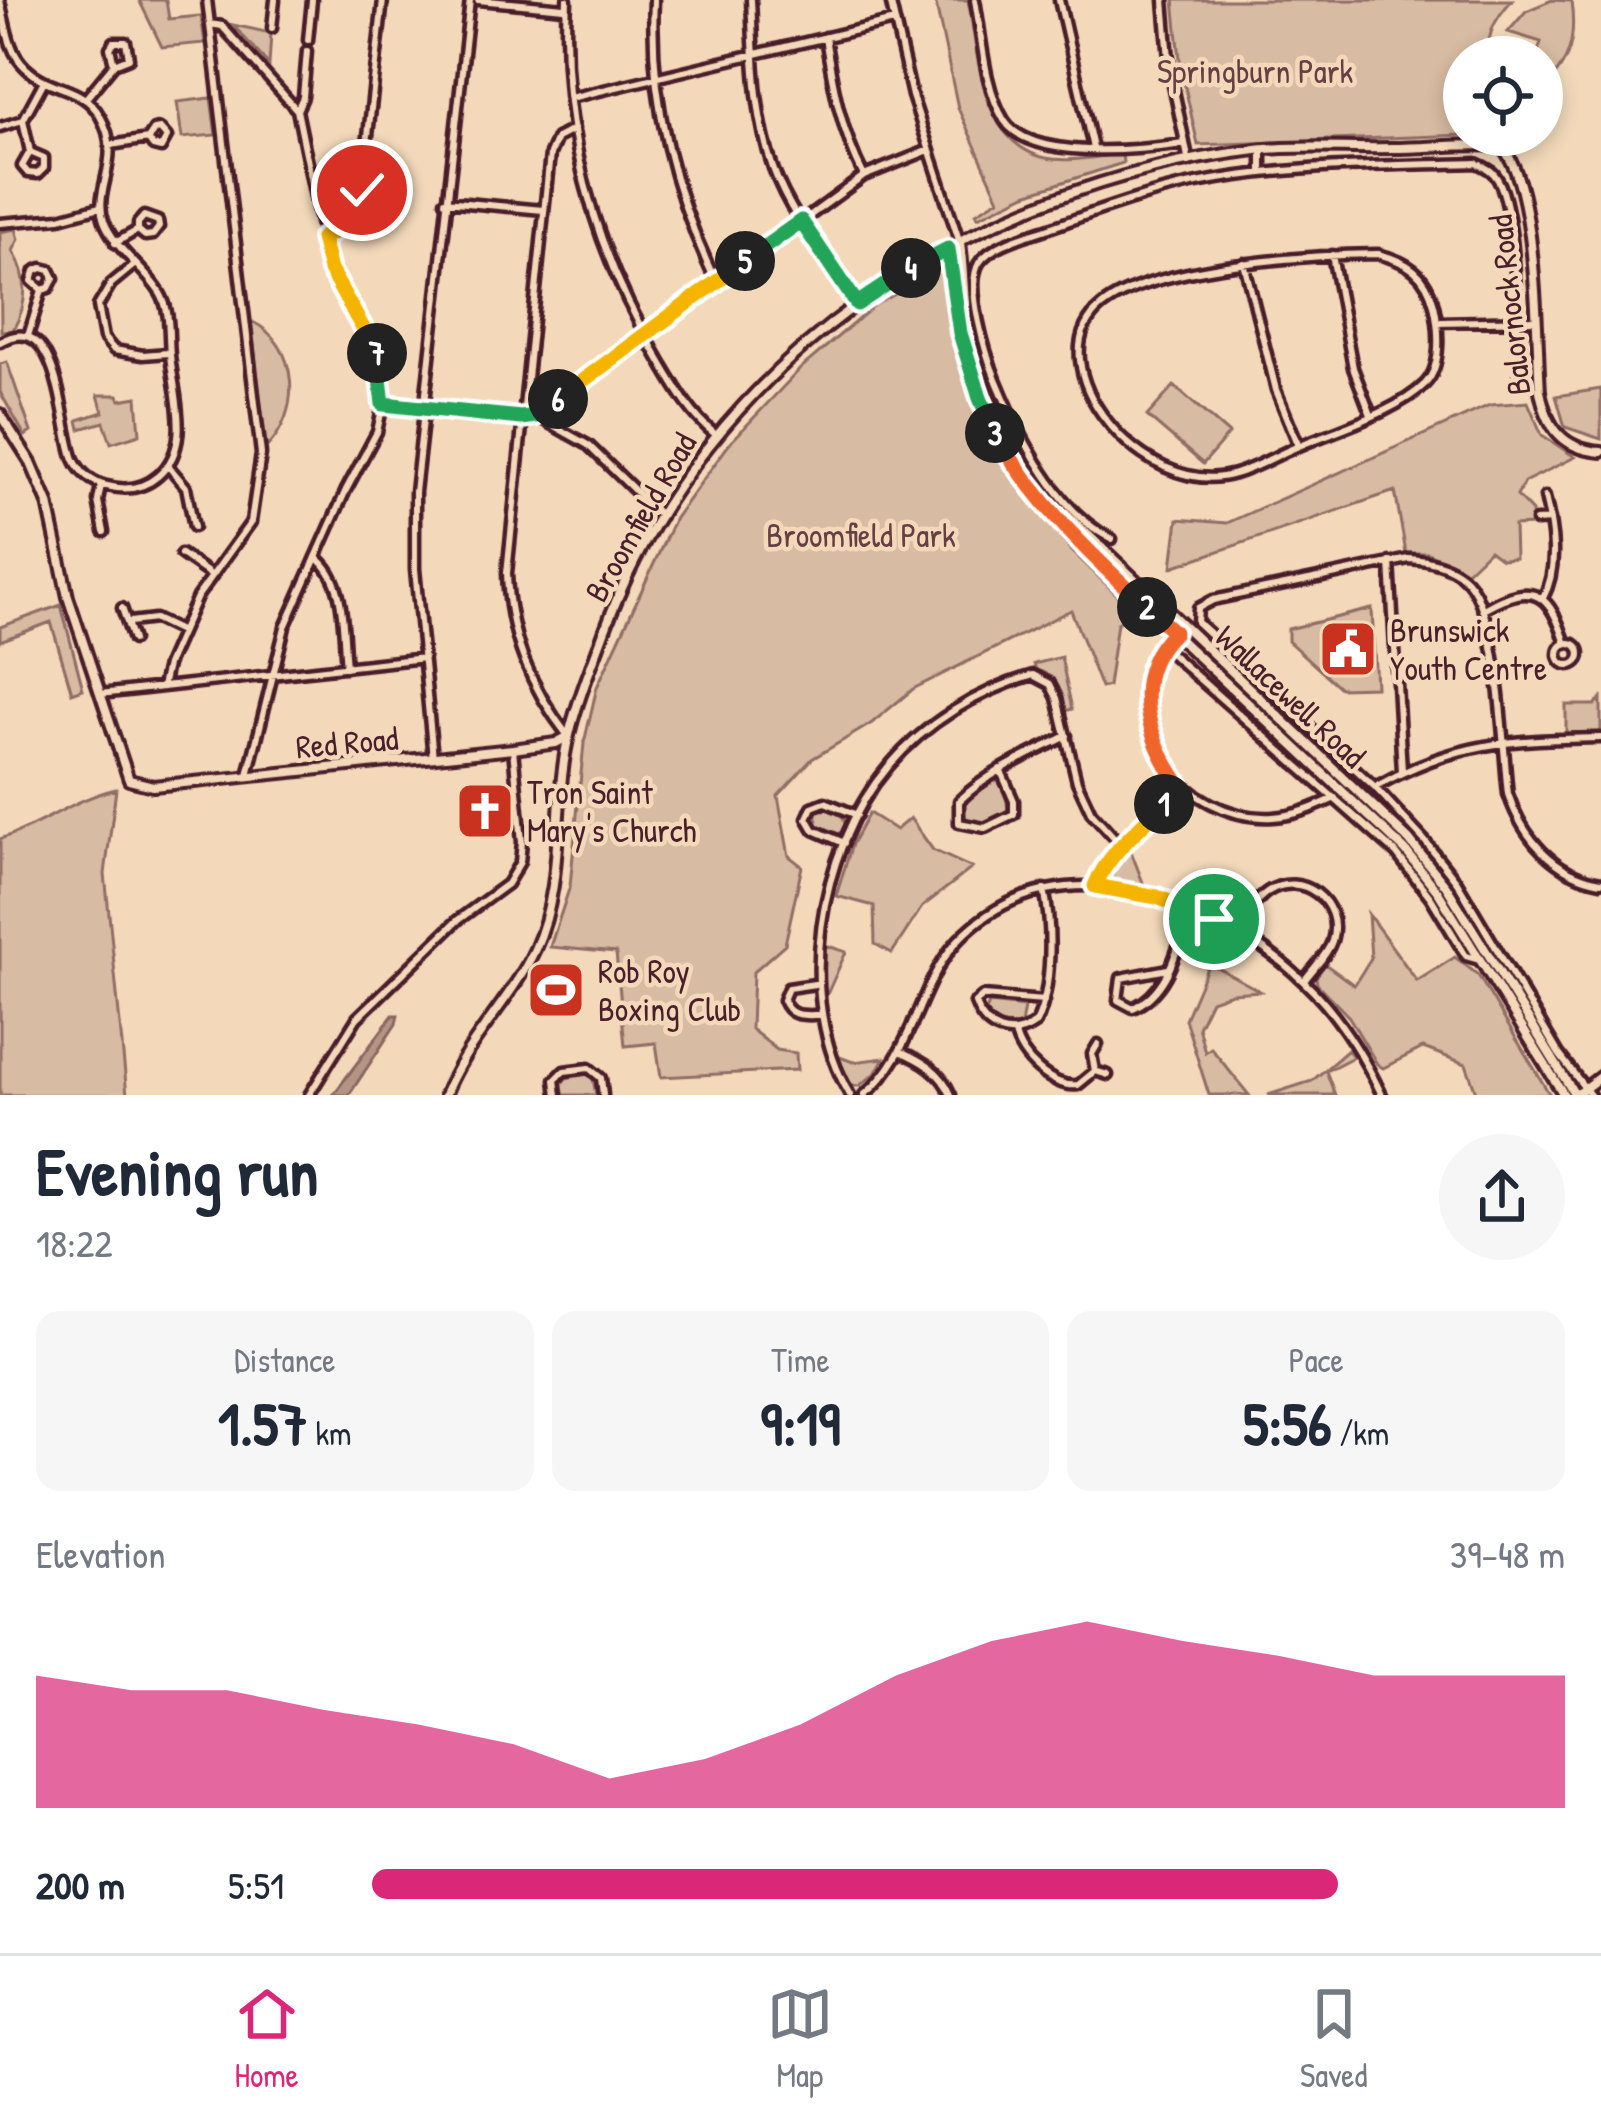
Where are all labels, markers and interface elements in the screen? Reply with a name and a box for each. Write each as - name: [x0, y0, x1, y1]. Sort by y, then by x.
- map controls: [1443, 36, 1563, 156]
- button: locate: [1443, 36, 1563, 156]
- park label: Springburn Park: [1157, 49, 1353, 94]
- pin: [311, 139, 413, 241]
- icon: check: [329, 157, 395, 223]
- street label: Balornock Road: [1478, 213, 1540, 397]
- pin: 5: [715, 231, 775, 291]
- pin: 4: [881, 238, 941, 298]
- text: 5: [738, 239, 752, 283]
- text: 4: [905, 246, 917, 290]
- pin: 7: [347, 323, 407, 383]
- text: 7: [369, 331, 385, 375]
- pin: 6: [528, 369, 588, 429]
- text: 6: [551, 377, 565, 421]
- pin: 3: [965, 403, 1025, 463]
- text: 3: [988, 411, 1002, 455]
- street label: Broomfield Road: [574, 424, 706, 609]
- park label: Broomfield Park: [766, 513, 956, 557]
- pin: 2: [1117, 577, 1177, 637]
- text: 2: [1139, 585, 1155, 629]
- place label: Brunswick Youth Centre: [1390, 608, 1547, 690]
- street label: Wallacewell Road: [1206, 615, 1376, 777]
- public building icon: Brunswick Youth Centre: [1317, 618, 1379, 680]
- street label: Red Road: [294, 716, 400, 768]
- place label: Tron Saint Mary's Church: [527, 770, 697, 853]
- pin: 1: [1134, 774, 1194, 834]
- church icon: Tron Saint Mary's Church: [454, 780, 516, 842]
- text: 1: [1158, 782, 1170, 826]
- pin: [1163, 868, 1265, 970]
- icon: arrive: [1181, 886, 1247, 952]
- place label: Rob Roy Boxing Club: [598, 949, 741, 1032]
- sports icon: Rob Roy Boxing Club: [525, 959, 587, 1021]
- text: Evening run: [36, 1126, 318, 1216]
- button: share: [1439, 1134, 1565, 1260]
- text: 18:22: [36, 1216, 113, 1269]
- text: Distance: [234, 1338, 335, 1382]
- text: Time: [771, 1338, 830, 1382]
- text: Pace: [1289, 1338, 1344, 1382]
- text: 1.57: [218, 1382, 308, 1464]
- text: 9:19: [761, 1382, 840, 1464]
- text: 5:56: [1243, 1382, 1332, 1464]
- text: km: [308, 1411, 352, 1455]
- text: /km: [1332, 1411, 1389, 1455]
- text: Elevation: [36, 1527, 166, 1580]
- text: 39–48 m: [1450, 1527, 1565, 1580]
- text: 200 m: [36, 1858, 125, 1911]
- text: 5:51: [228, 1858, 284, 1911]
- tab: Home: [234, 1981, 300, 2097]
- tab: Map: [767, 1981, 833, 2097]
- tab: Saved: [1300, 1981, 1367, 2097]

